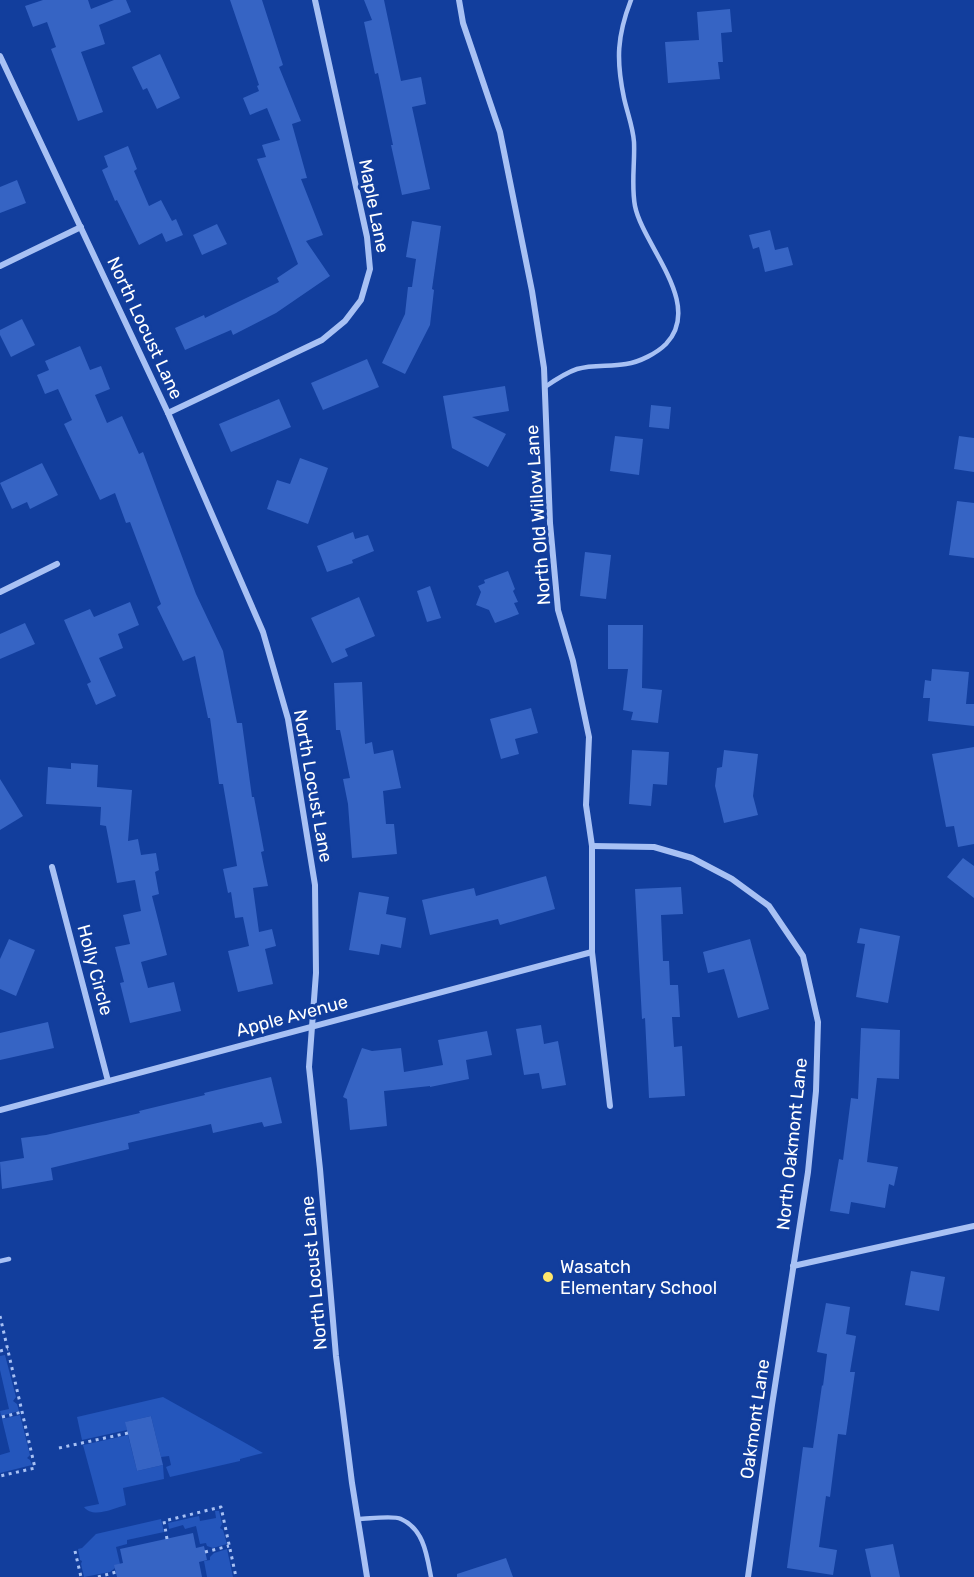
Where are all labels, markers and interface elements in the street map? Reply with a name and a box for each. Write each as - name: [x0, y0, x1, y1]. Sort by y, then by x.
- street label: Maple Lane: [354, 157, 394, 255]
- street label: North Locust Lane: [102, 253, 188, 403]
- street label: North Old Willow Lane: [521, 424, 555, 606]
- street label: North Locust Lane: [289, 708, 337, 864]
- street label: Holly Circle: [72, 922, 118, 1018]
- street label: Apple Avenue: [234, 990, 350, 1042]
- street label: North Oakmont Lane: [772, 1057, 812, 1231]
- street label: North Locust Lane: [296, 1195, 332, 1351]
- place label: Wasatch Elementary School: [560, 1256, 717, 1299]
- marker: Wasatch Elementary School: [541, 1270, 555, 1284]
- street label: Oakmont Lane: [736, 1358, 774, 1480]

